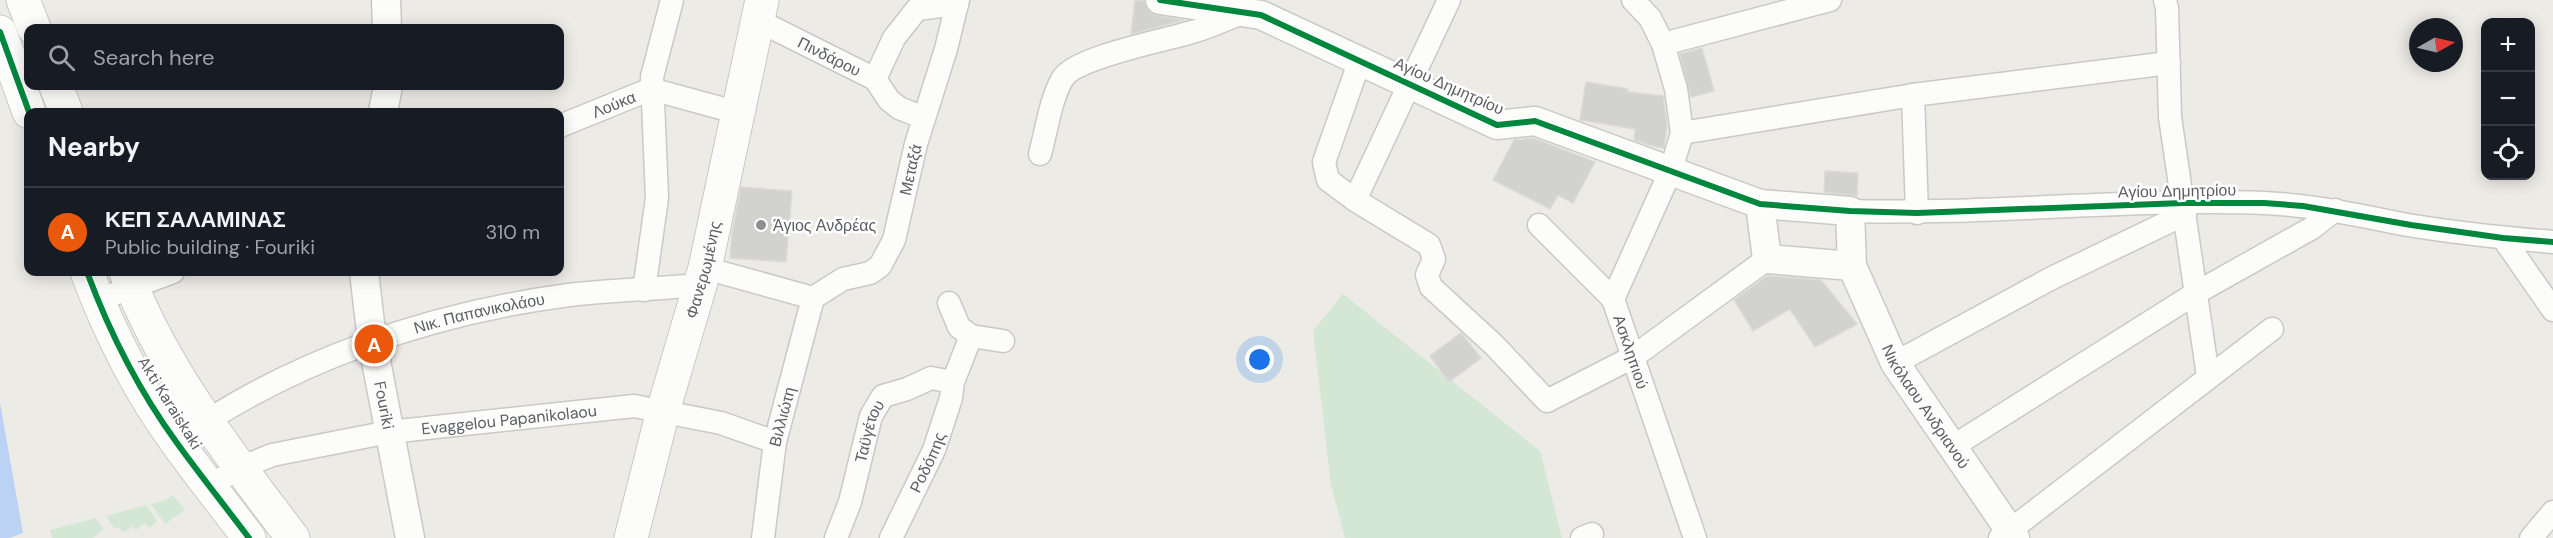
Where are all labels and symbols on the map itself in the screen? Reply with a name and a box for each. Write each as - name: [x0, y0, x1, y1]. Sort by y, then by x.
- north arrow: [2409, 18, 2463, 72]
- street label: Πινδάρου: [794, 32, 865, 81]
- street label: Αγίου Δημητρίου: [1391, 52, 1507, 120]
- street label: Λούκα: [589, 86, 639, 122]
- street label: Μεταξά: [894, 142, 926, 197]
- street label: Αγίου Δημητρίου: [2118, 179, 2236, 203]
- place label: Άγιος Ανδρέας: [773, 215, 877, 236]
- marker: Άγιος Ανδρέας: [754, 218, 768, 232]
- street label: Φανερωμένης: [680, 219, 725, 321]
- street label: Νικ. Παπανικολάου: [411, 288, 546, 338]
- street label: Ασκληπιού: [1609, 312, 1654, 392]
- pin: A: [354, 322, 394, 366]
- street label: Νικόλαου Ανδριανού: [1877, 341, 1975, 473]
- your location: [1245, 345, 1274, 374]
- street label: Akti Karaiskaki: [133, 353, 207, 453]
- street label: Fouriki: [370, 379, 399, 431]
- street label: Βιλλιώτη: [764, 384, 800, 449]
- street label: Ταϋγέτου: [850, 396, 889, 465]
- street label: Evaggelou Papanikolaou: [420, 400, 598, 439]
- street label: Ροδόπης: [904, 429, 950, 496]

